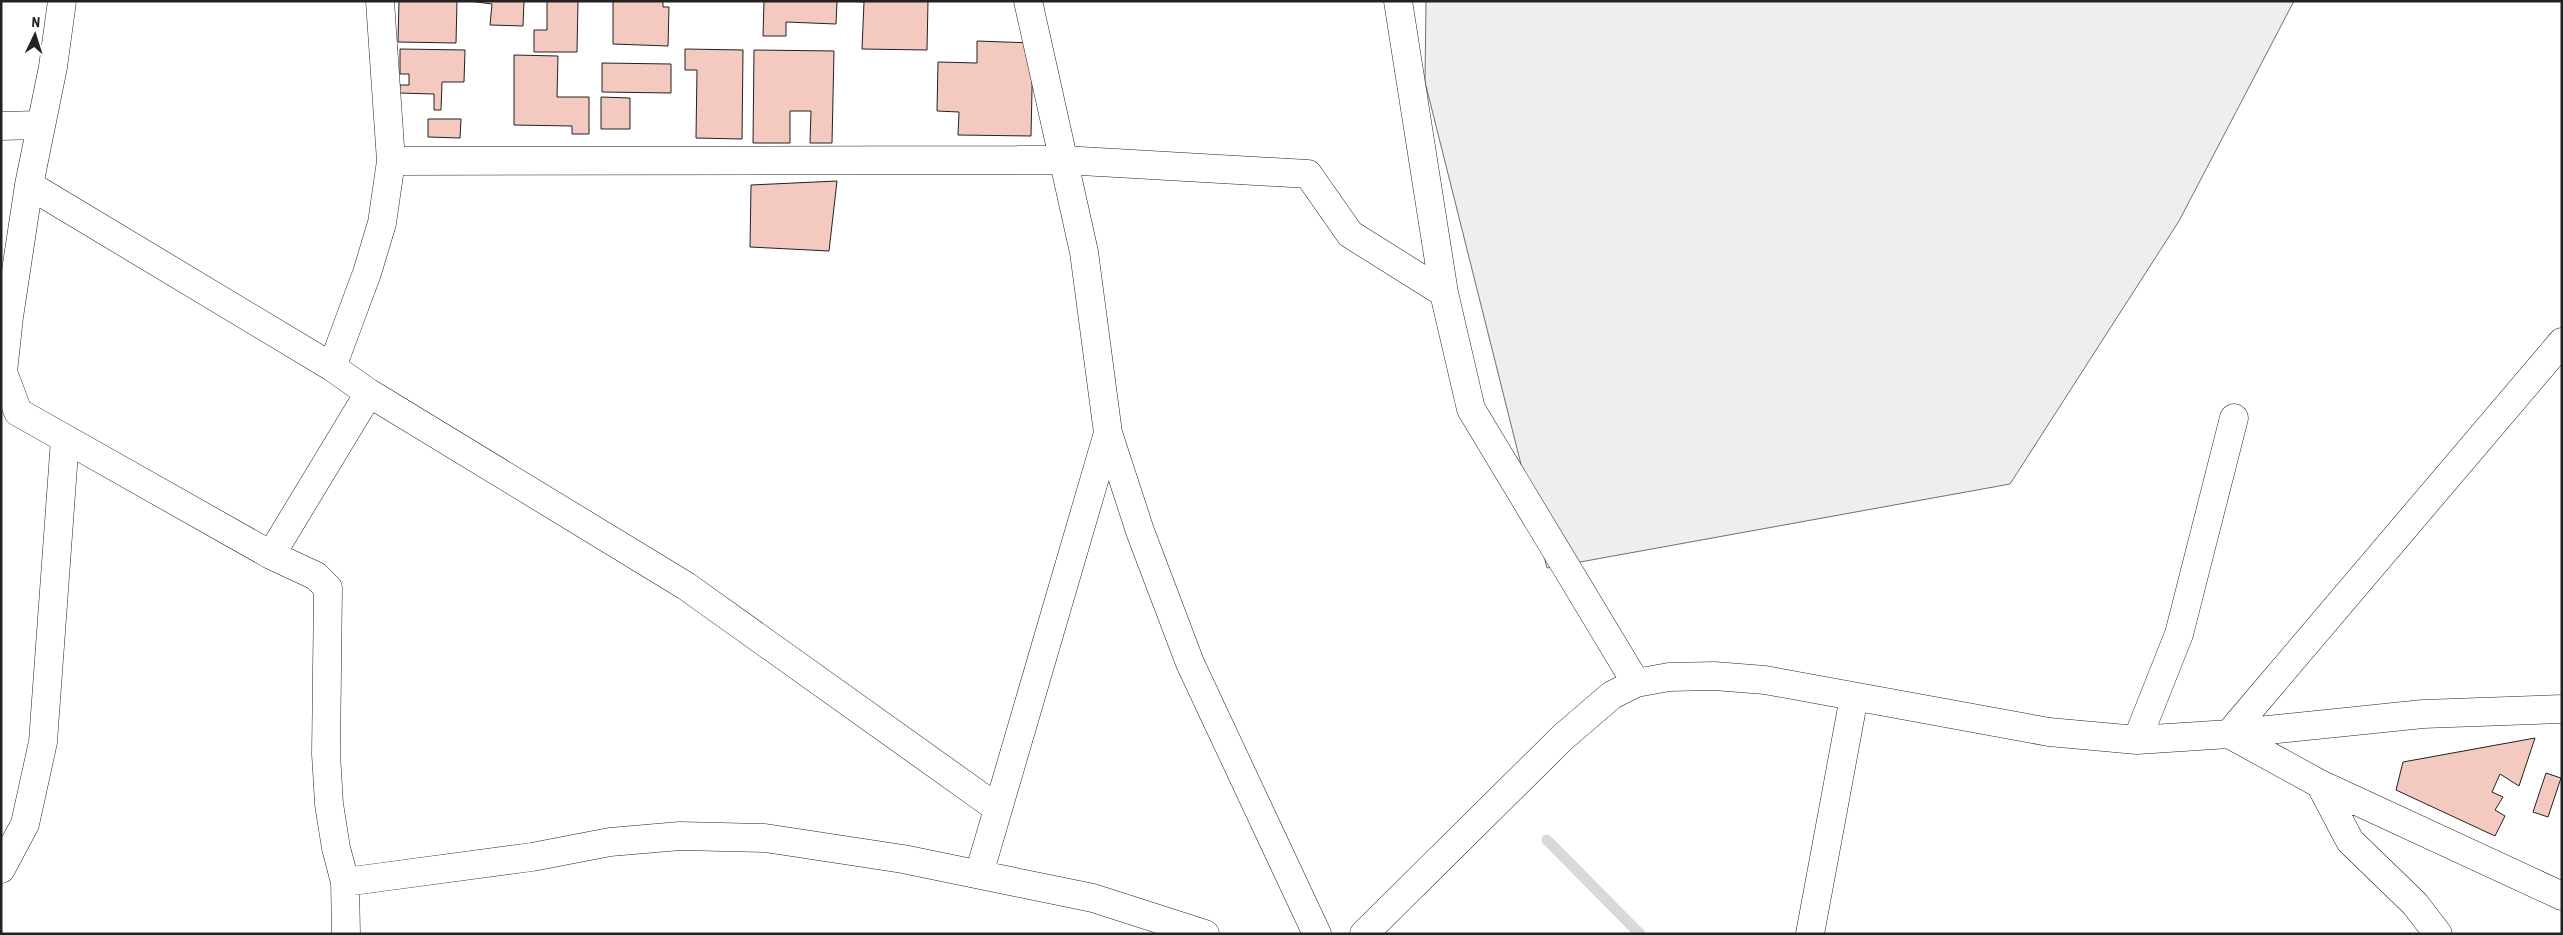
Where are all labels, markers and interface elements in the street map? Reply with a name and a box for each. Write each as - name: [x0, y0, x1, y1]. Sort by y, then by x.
- north arrow: [10, 10, 60, 60]
- text: N: [31, 14, 41, 30]

